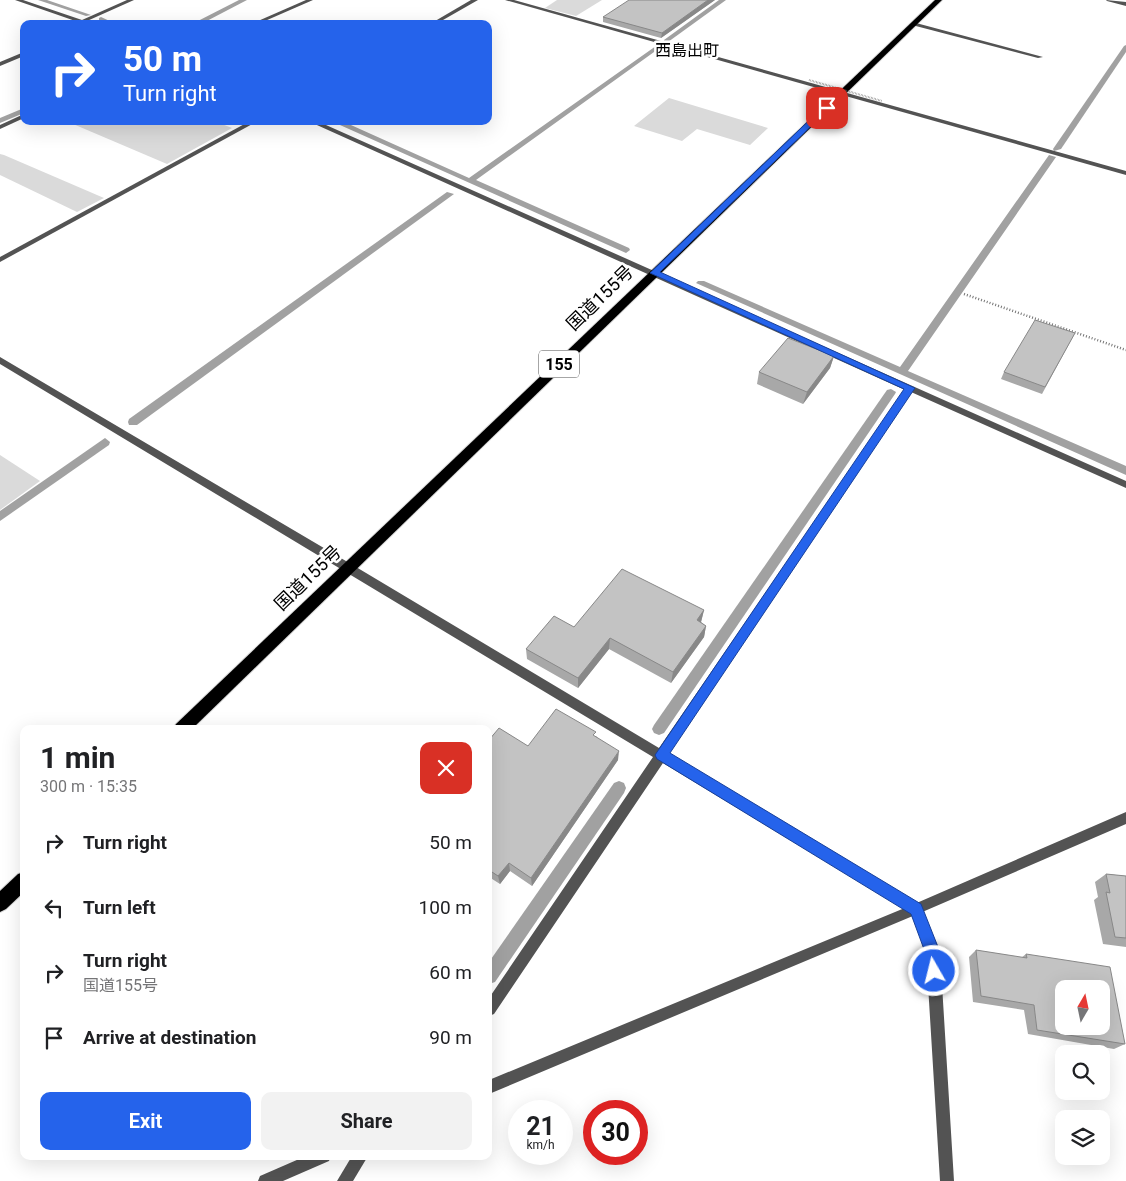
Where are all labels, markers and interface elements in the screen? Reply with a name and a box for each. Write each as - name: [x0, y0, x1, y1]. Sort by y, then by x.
- text: 50 m: [123, 39, 202, 80]
- icon: right: [40, 40, 105, 105]
- district label: 西島出町: [655, 41, 719, 60]
- text: Turn right: [123, 81, 217, 106]
- pin: [806, 87, 848, 129]
- icon: arrive: [813, 94, 841, 122]
- street label: 国道155号: [562, 261, 637, 334]
- road number: 155: [539, 350, 579, 378]
- street label: 国道155号: [270, 541, 345, 614]
- text: 1 min: [40, 740, 115, 775]
- button: close: [420, 742, 472, 794]
- text: 300 m · 15:35: [40, 777, 137, 796]
- icon: right: [40, 829, 68, 857]
- text: Turn right: [83, 831, 167, 854]
- text: 50 m: [429, 831, 472, 854]
- icon: left: [40, 894, 68, 922]
- text: Turn left: [83, 896, 156, 919]
- text: 100 m: [419, 896, 472, 919]
- position arrow: [907, 944, 959, 996]
- text: Turn right: [83, 949, 167, 972]
- icon: right: [40, 959, 68, 987]
- text: 60 m: [429, 961, 472, 984]
- text: 国道155号: [83, 976, 158, 995]
- north arrow: [1055, 980, 1110, 1035]
- map controls: [1055, 980, 1110, 1165]
- icon: arrive: [40, 1024, 68, 1052]
- text: Arrive at destination: [83, 1026, 256, 1049]
- text: 90 m: [429, 1026, 472, 1049]
- button: search: [1055, 1045, 1110, 1100]
- button: Exit: [40, 1092, 251, 1150]
- button: Share: [261, 1092, 472, 1150]
- speed limit sign: 30: [583, 1100, 648, 1165]
- button: layers: [1055, 1110, 1110, 1165]
- text: 21: [526, 1112, 555, 1141]
- text: km/h: [526, 1138, 555, 1152]

